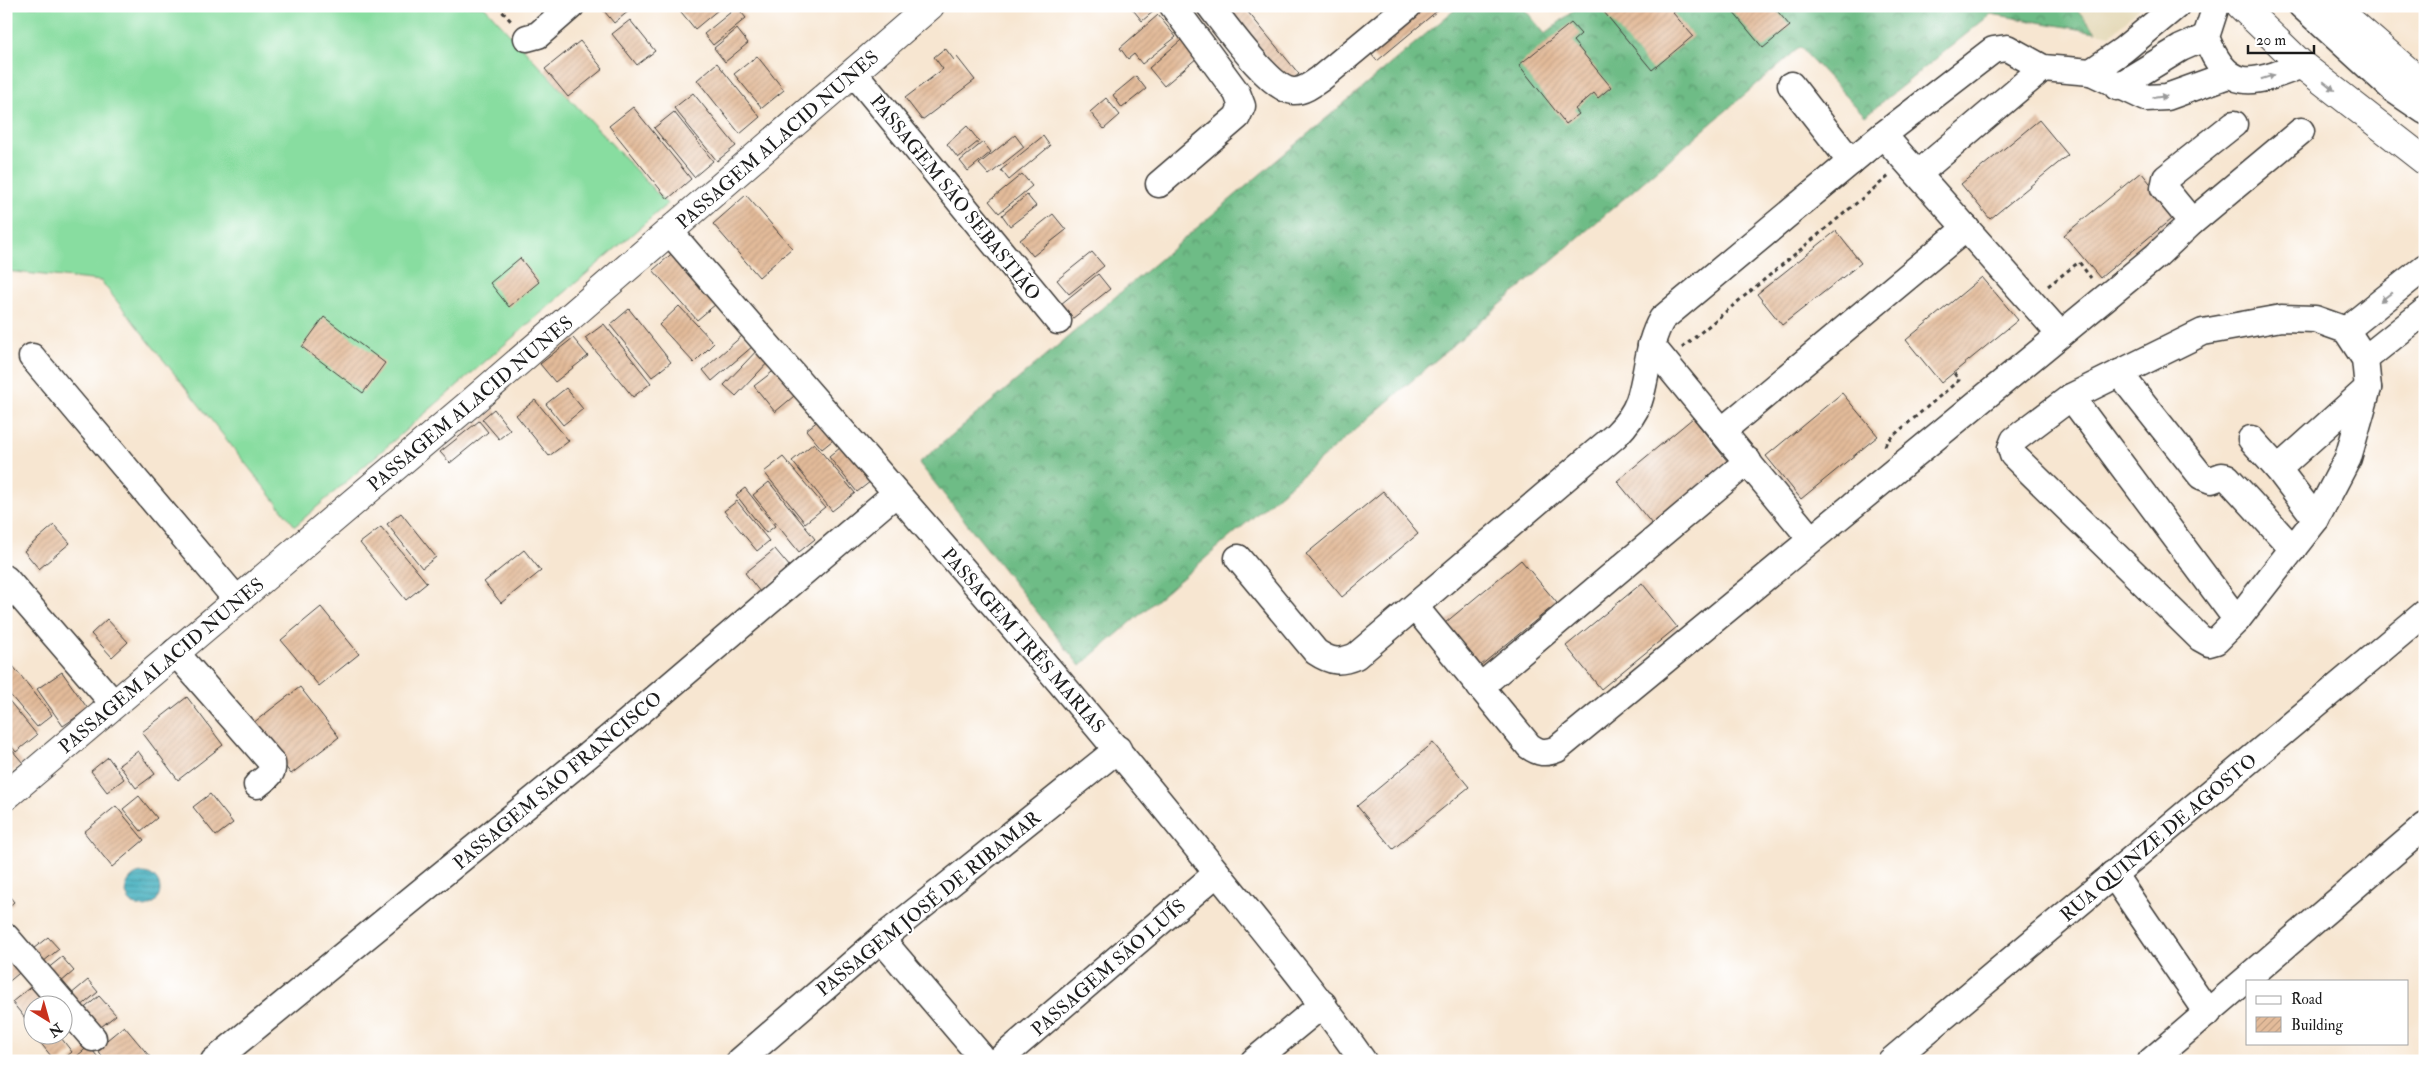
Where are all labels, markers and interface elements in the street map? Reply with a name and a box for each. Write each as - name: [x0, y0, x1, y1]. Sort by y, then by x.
- scale bar: [2248, 22, 2315, 54]
- text: 20 m: [2256, 31, 2286, 50]
- street label: PASSAGEM ALACID NUNES: [671, 45, 884, 234]
- one-way arrow: [2261, 73, 2276, 81]
- one-way arrow: [2322, 81, 2335, 92]
- street label: PASSAGEM SÃO SEBASTIÃO: [865, 89, 1047, 305]
- one-way arrow: [2153, 93, 2169, 101]
- one-way arrow: [2380, 292, 2393, 303]
- street label: PASSAGEM ALACID NUNES: [363, 311, 578, 497]
- street label: PASSAGEM TRÊS MARIAS: [936, 542, 1112, 738]
- street label: PASSAGEM ALACID NUNES: [54, 573, 269, 759]
- street label: PASSAGEM SÃO FRANCISCO: [447, 685, 667, 875]
- street label: RUA QUINZE DE AGOSTO: [2055, 748, 2262, 927]
- street label: PASSAGEM JOSÉ DE RIBAMAR: [810, 804, 1046, 1002]
- street label: PASSAGEM SÃO LUÍS: [1025, 893, 1191, 1041]
- legend: [2246, 980, 2408, 1044]
- text: Road: [2291, 990, 2323, 1009]
- north arrow: [22, 994, 72, 1044]
- text: Building: [2291, 1016, 2343, 1035]
- text: N: [45, 1019, 66, 1041]

